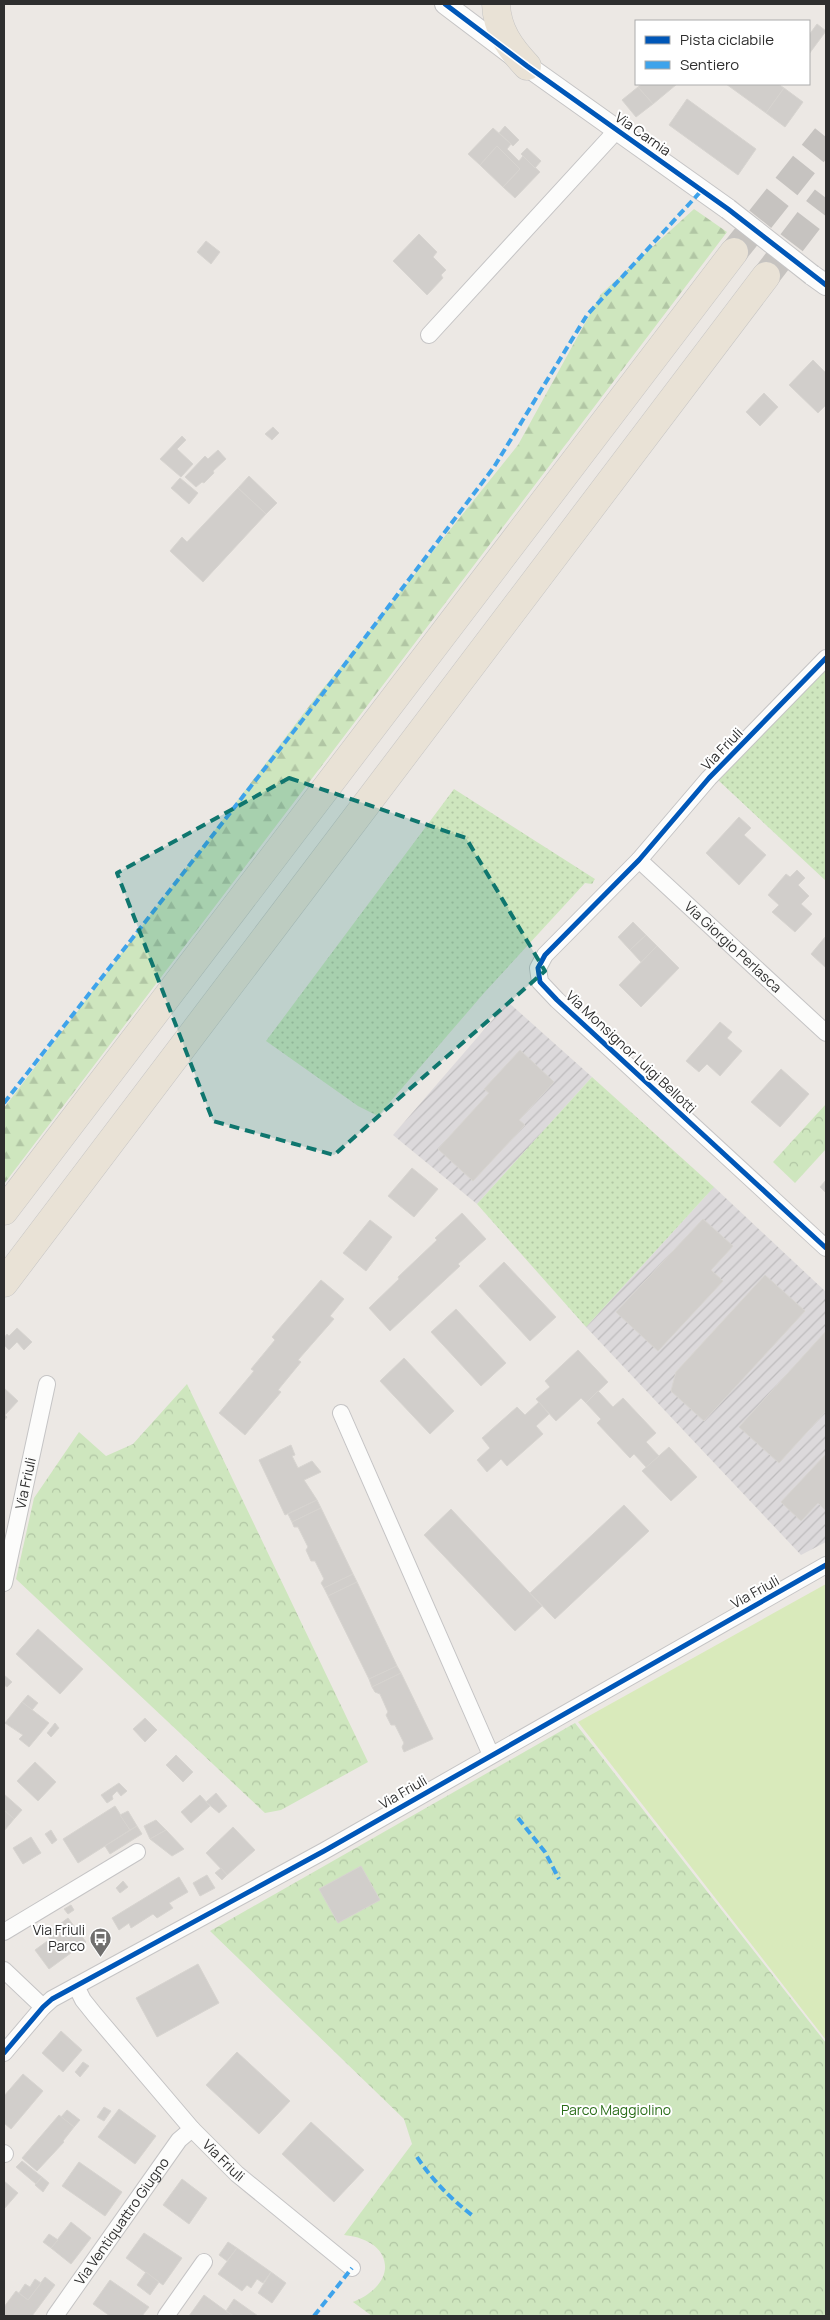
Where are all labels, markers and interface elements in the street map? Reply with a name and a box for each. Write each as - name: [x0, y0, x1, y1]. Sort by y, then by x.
- legend: [635, 20, 810, 85]
- text: Pista ciclabile: [680, 29, 774, 50]
- text: Sentiero: [680, 54, 739, 75]
- street label: Via Carnia: [612, 107, 675, 160]
- street label: Via Friuli: [697, 723, 747, 774]
- street label: Via Giorgio Perlasca: [680, 897, 786, 996]
- street label: Via Monsignor Luigi Bellotti: [562, 986, 701, 1117]
- street label: Via Friuli: [10, 1456, 40, 1511]
- street label: Via Friuli: [727, 1571, 782, 1613]
- street label: Via Friuli: [375, 1770, 430, 1813]
- place label: Via Friuli Parco: [33, 1920, 85, 1955]
- bus stop icon: Via Friuli Parco: [89, 1926, 113, 1957]
- park label: Parco Maggiolino: [561, 2100, 671, 2119]
- street label: Via Friuli: [199, 2135, 249, 2185]
- street label: Via Ventiquattro Giugno: [70, 2153, 173, 2288]

